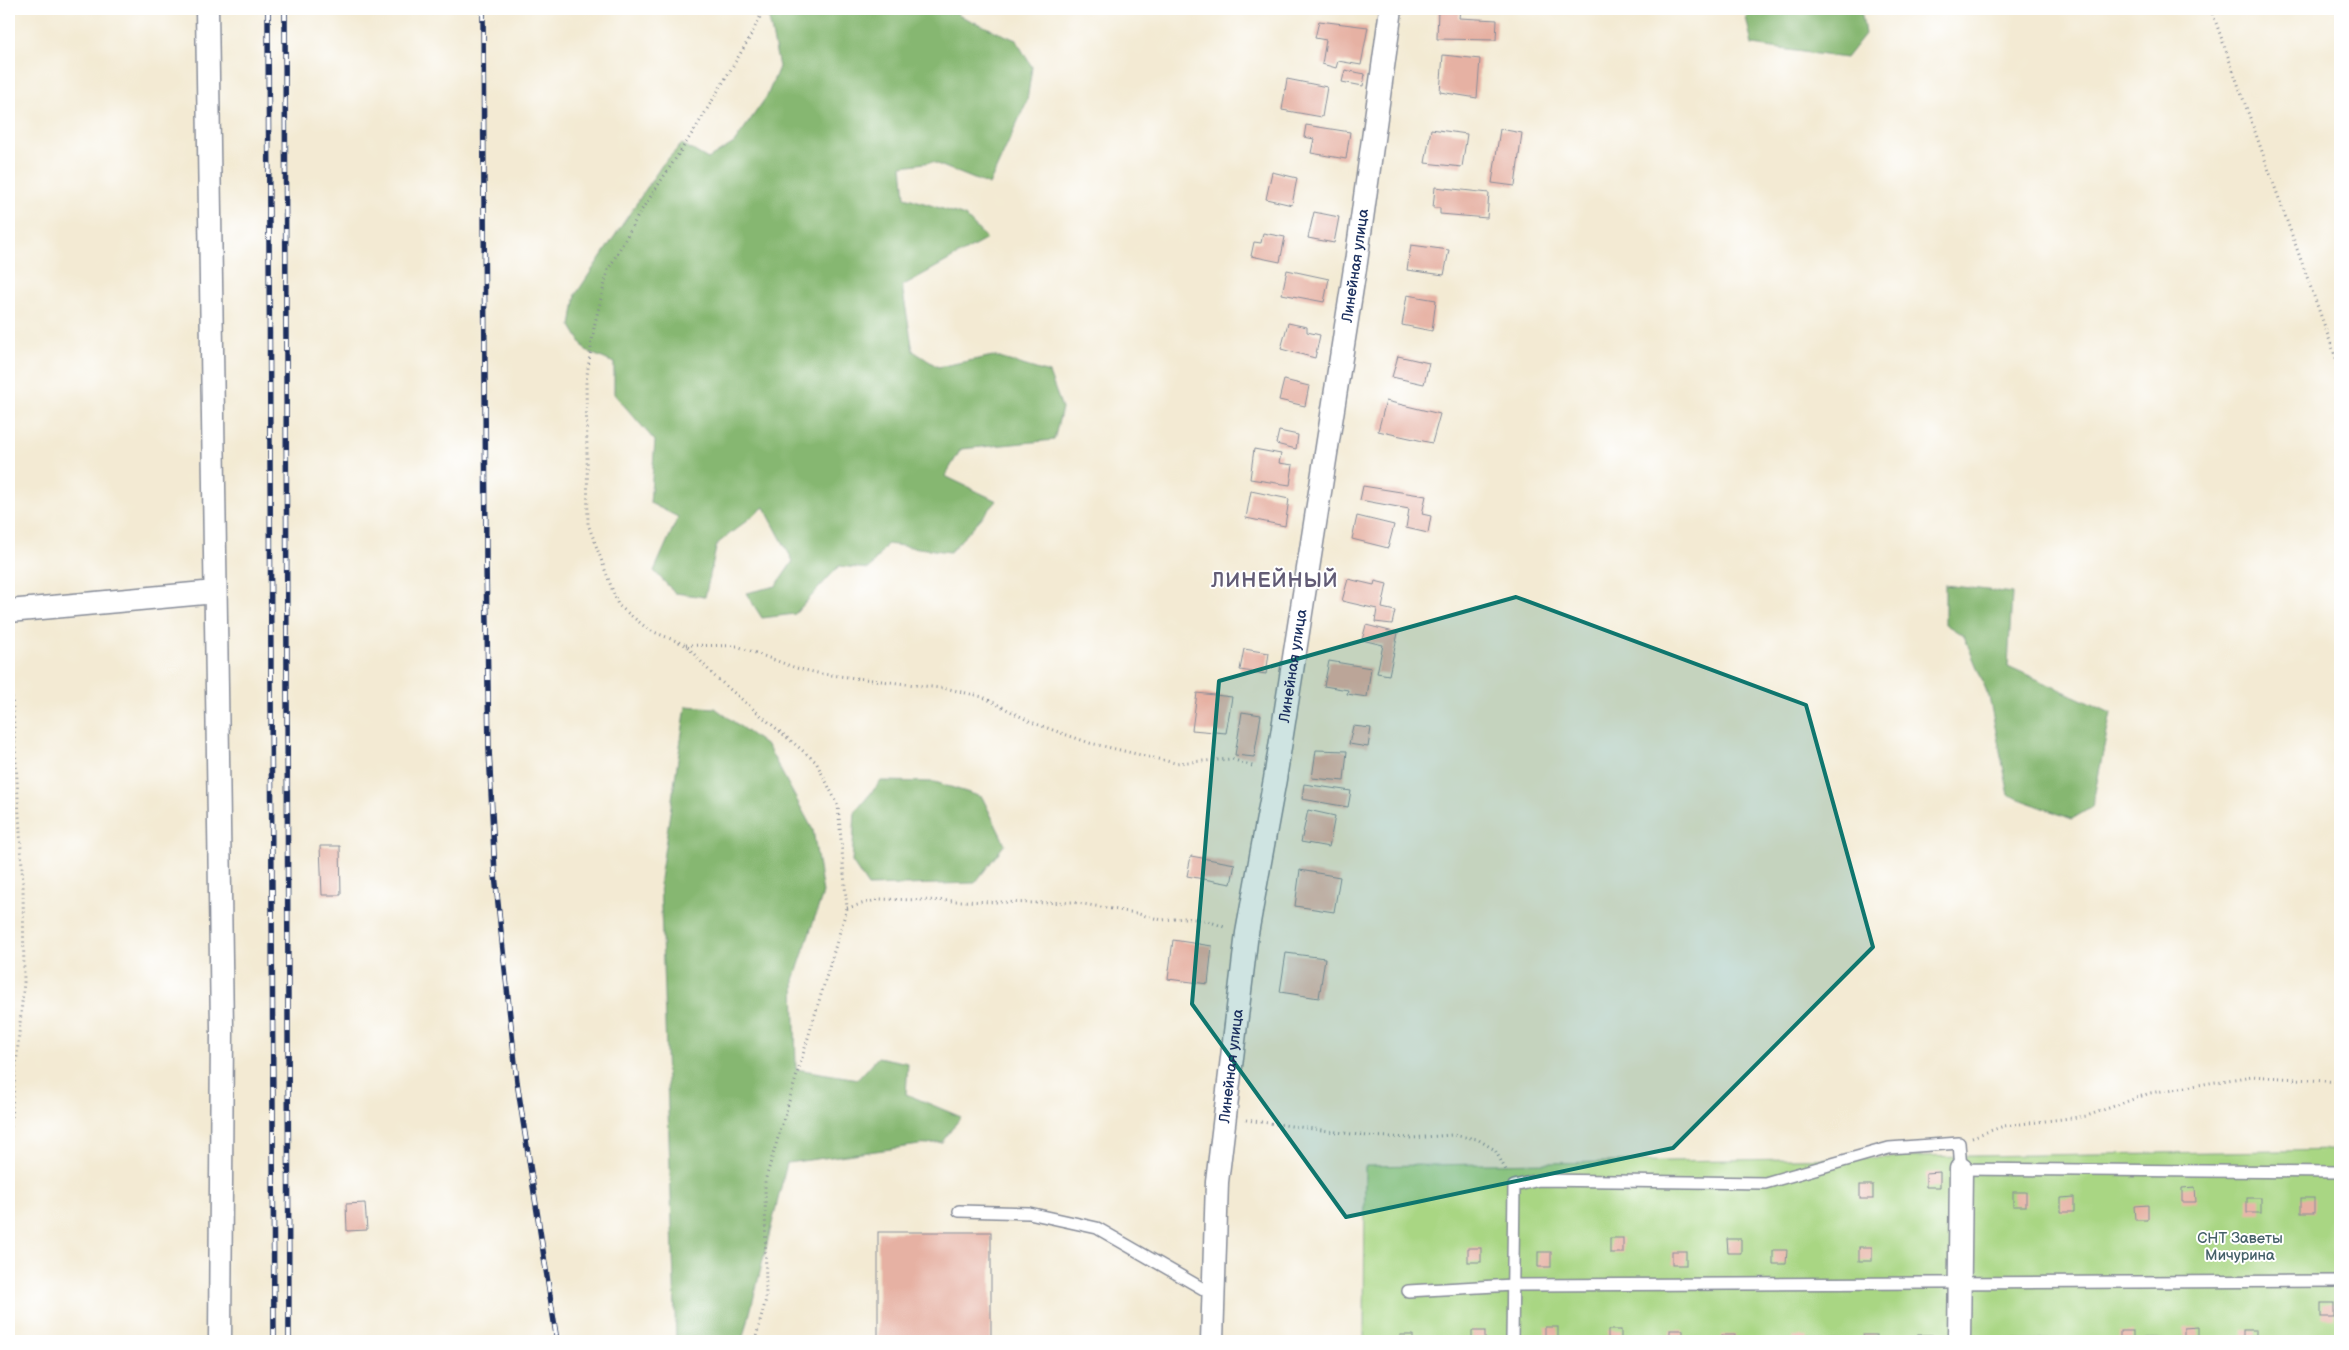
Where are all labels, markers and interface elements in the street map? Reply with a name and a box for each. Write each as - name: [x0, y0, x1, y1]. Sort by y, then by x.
- street label: Линейная улица: [1338, 208, 1373, 325]
- district label: ЛИНЕЙНЫЙ: [1210, 567, 1339, 593]
- street label: Линейная улица: [1275, 608, 1312, 725]
- street label: Линейная улица: [1215, 1008, 1248, 1125]
- park label: СНТ Заветы Мичурина: [2197, 1229, 2283, 1265]

